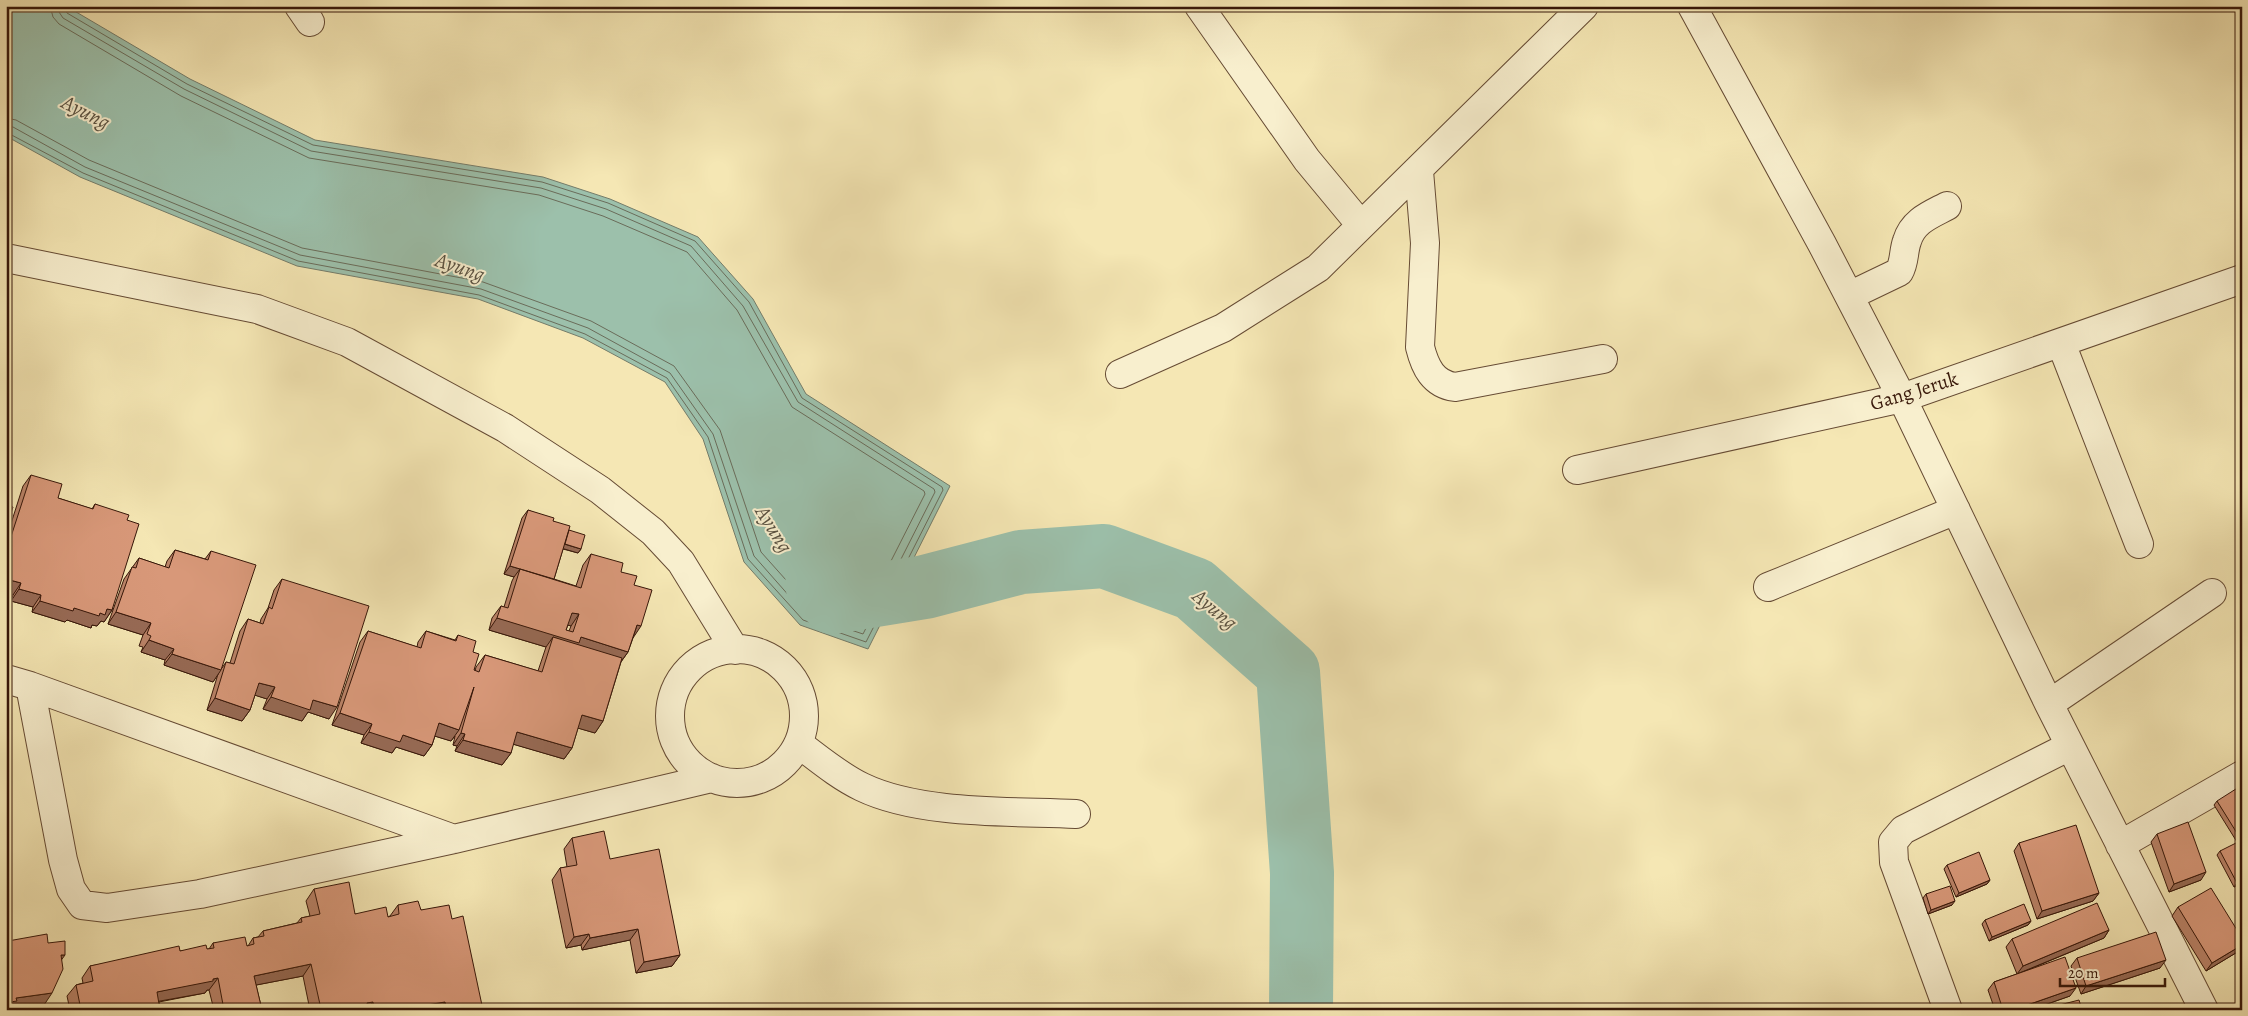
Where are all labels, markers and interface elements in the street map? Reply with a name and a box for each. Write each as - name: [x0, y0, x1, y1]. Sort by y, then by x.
- water label: Ayung: [56, 88, 115, 136]
- water label: Ayung: [431, 245, 489, 289]
- street label: Gang Jeruk: [1867, 365, 1961, 417]
- water label: Ayung: [748, 499, 800, 558]
- water label: Ayung: [1186, 581, 1244, 636]
- scale bar: [2060, 956, 2166, 988]
- text: 20 m: [2068, 963, 2099, 983]

